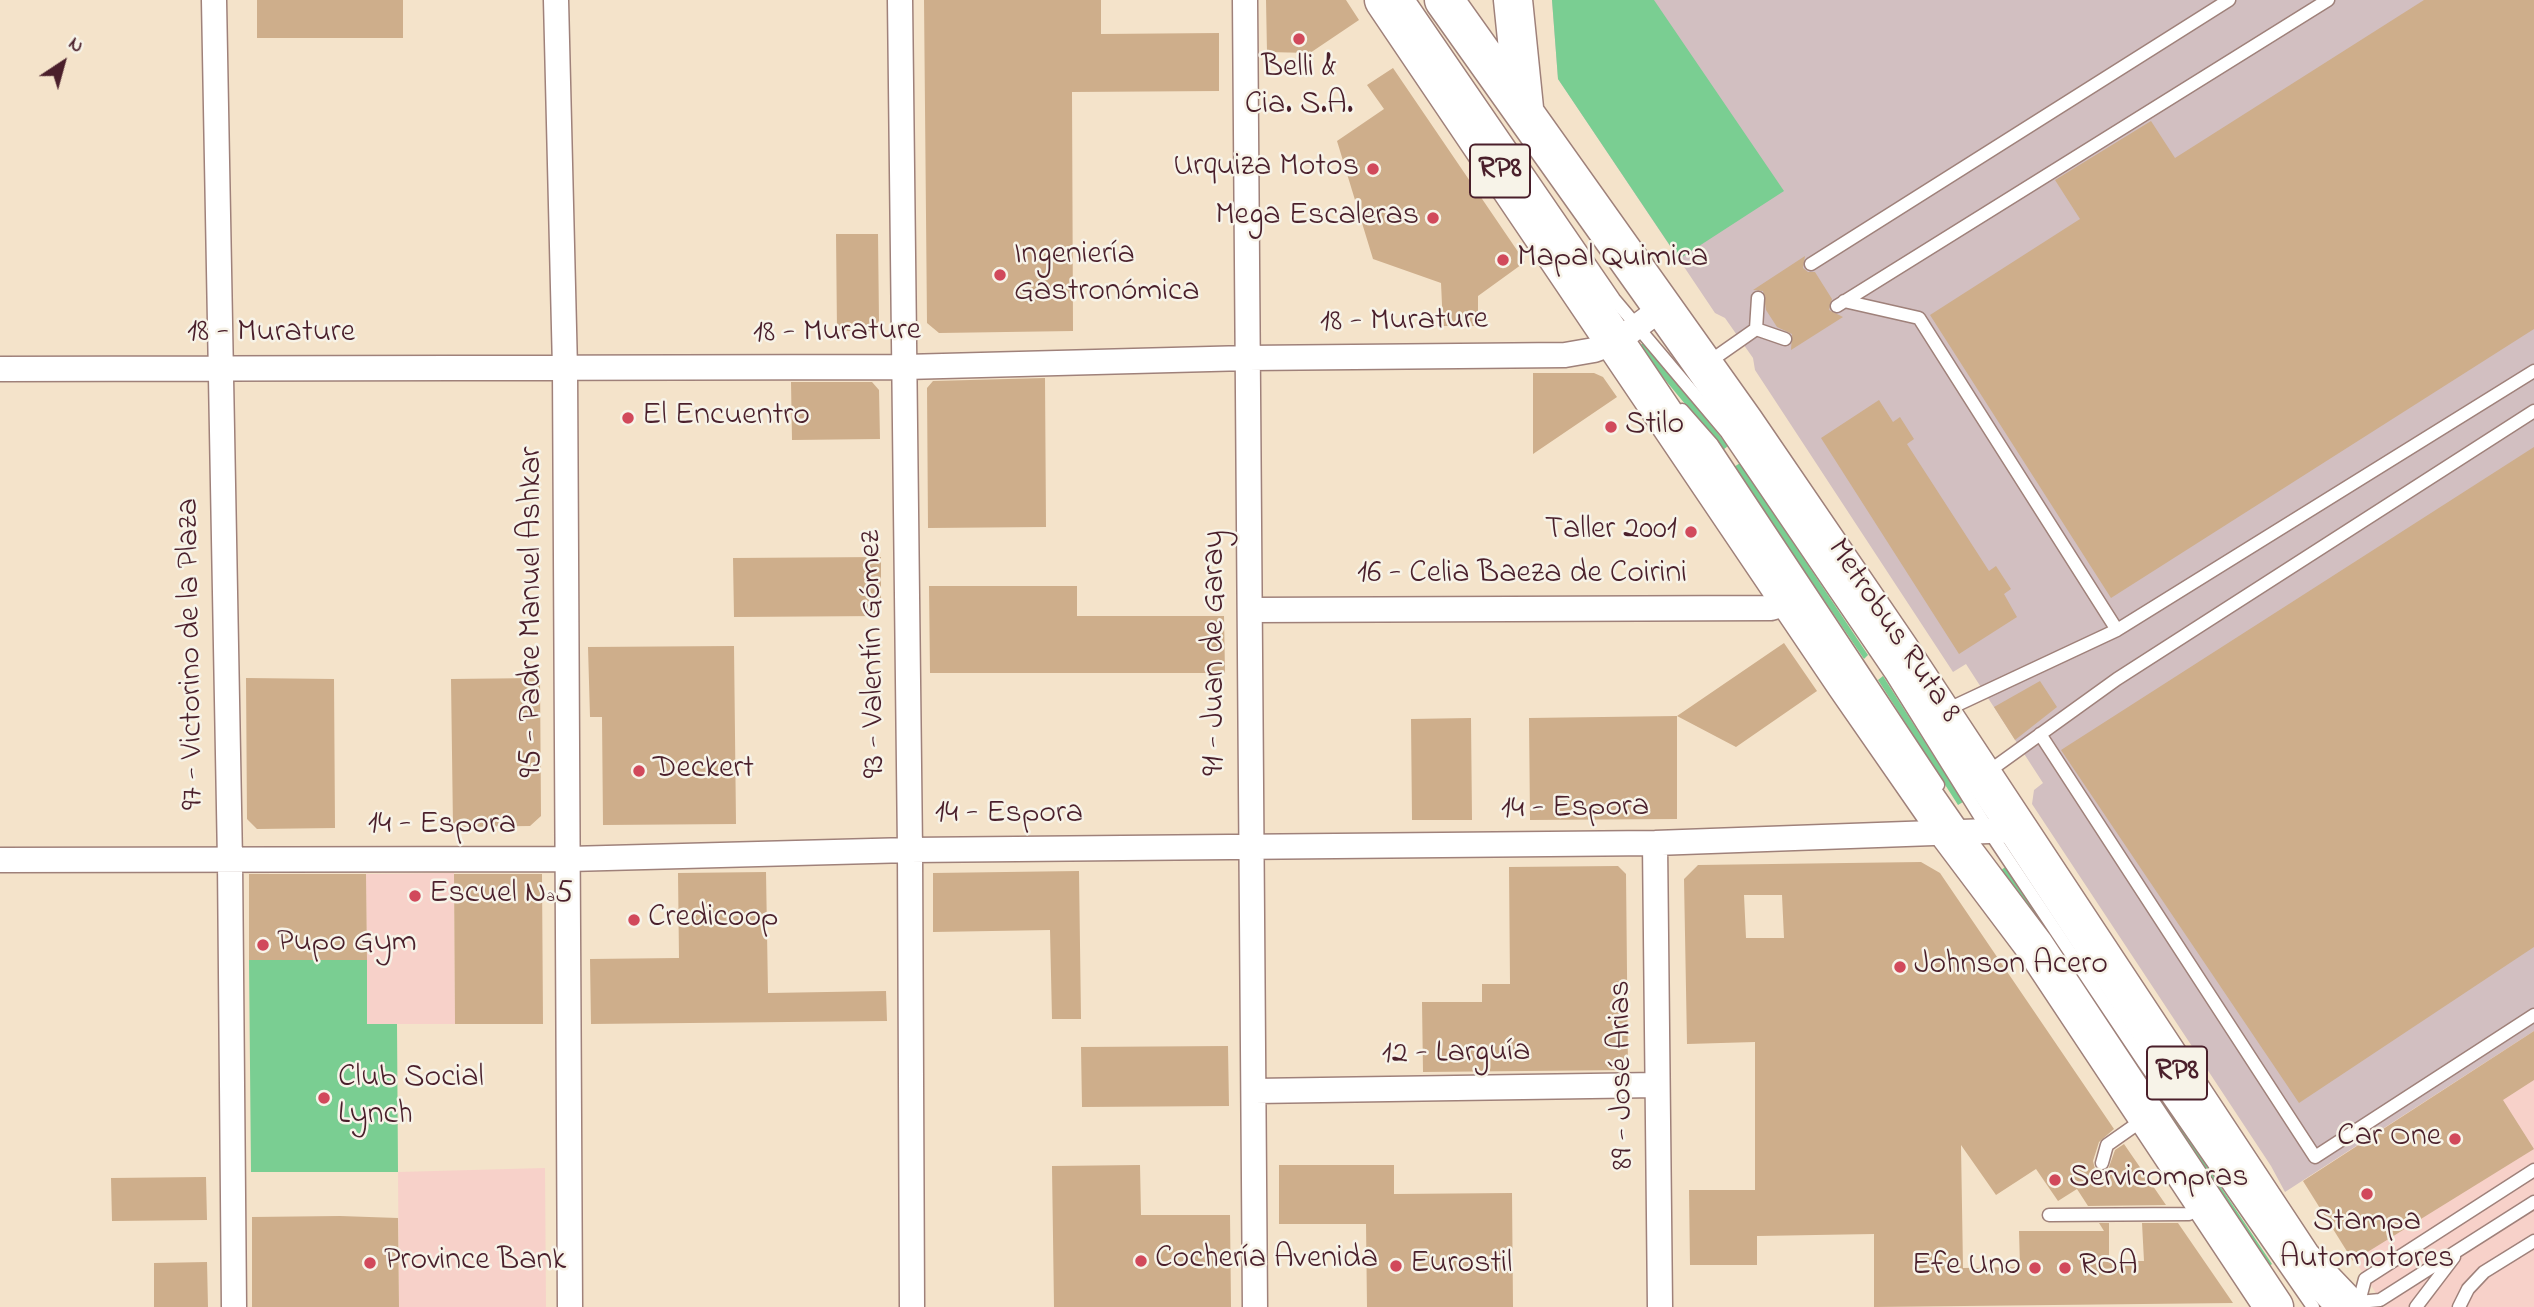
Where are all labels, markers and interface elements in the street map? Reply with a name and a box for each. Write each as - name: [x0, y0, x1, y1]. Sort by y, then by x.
- north arrow: [28, 28, 98, 98]
- text: N: [63, 31, 89, 60]
- marker: Belli & Cia. S.A.: [1291, 31, 1307, 47]
- place label: Belli & Cia. S.A.: [1245, 51, 1353, 126]
- road number: RP8: [1470, 144, 1530, 197]
- place label: Urquiza Motos: [1173, 150, 1359, 188]
- marker: Urquiza Motos: [1365, 161, 1381, 177]
- place label: Mega Escaleras: [1215, 199, 1419, 237]
- marker: Mega Escaleras: [1425, 210, 1441, 226]
- place label: Ingeniería Gastronómica: [1014, 238, 1199, 313]
- place label: Mapal Quimica: [1517, 241, 1708, 279]
- marker: Mapal Quimica: [1495, 252, 1511, 268]
- marker: Ingeniería Gastronómica: [992, 267, 1008, 283]
- street label: 18 - Murature: [1320, 302, 1488, 344]
- street label: 18 - Murature: [753, 313, 921, 355]
- street label: 18 - Murature: [187, 316, 355, 354]
- place label: El Encuentro: [642, 399, 810, 437]
- place label: Stilo: [1625, 408, 1684, 446]
- marker: El Encuentro: [620, 410, 636, 426]
- marker: Stilo: [1603, 419, 1619, 435]
- street label: 95 - Padre Manuel Ashkar: [515, 447, 553, 777]
- street label: 97 - Victorino de la Plaza: [171, 498, 215, 810]
- place label: Taller 2001: [1545, 513, 1677, 551]
- marker: Taller 2001: [1683, 524, 1699, 540]
- street label: 93 - Valentín Gómez: [854, 530, 896, 778]
- street label: 91 - Juan de Garay: [1198, 530, 1236, 776]
- street label: Metrobus Ruta 8: [1816, 533, 1968, 731]
- street label: 16 - Celia Baeza de Coirini: [1357, 557, 1687, 595]
- place label: Deckert: [653, 752, 754, 790]
- marker: Deckert: [631, 763, 647, 779]
- street label: 14 - Espora: [1501, 790, 1649, 830]
- street label: 14 - Espora: [935, 797, 1083, 835]
- street label: 14 - Espora: [368, 808, 516, 846]
- place label: Escuel Nª5: [429, 877, 573, 915]
- marker: Escuel Nª5: [407, 888, 423, 904]
- place label: Credicoop: [648, 901, 778, 939]
- marker: Credicoop: [626, 912, 642, 928]
- place label: Pupo Gym: [277, 926, 417, 964]
- marker: Pupo Gym: [255, 937, 271, 953]
- place label: Johnson Acero: [1914, 948, 2108, 986]
- marker: Johnson Acero: [1892, 959, 1908, 975]
- street label: 89 - José Arias: [1603, 980, 1645, 1170]
- street label: 12 - Larguía: [1381, 1035, 1531, 1075]
- road number: RP8: [2147, 1046, 2207, 1100]
- place label: Club Social Lynch: [338, 1061, 484, 1136]
- marker: Club Social Lynch: [316, 1090, 332, 1106]
- place label: Car One: [2337, 1120, 2441, 1158]
- marker: Car One: [2447, 1131, 2463, 1147]
- place label: Servicompras: [2069, 1161, 2248, 1199]
- marker: Servicompras: [2047, 1172, 2063, 1188]
- marker: Stampa Automotores: [2359, 1186, 2375, 1202]
- place label: Stampa Automotores: [2280, 1205, 2454, 1280]
- place label: Cochería Avenida: [1155, 1242, 1378, 1280]
- place label: Province Bank: [384, 1244, 566, 1282]
- place label: Eurostil: [1410, 1247, 1512, 1285]
- place label: Efe Uno: [1912, 1249, 2021, 1287]
- place label: ROA: [2079, 1249, 2138, 1287]
- marker: Cochería Avenida: [1133, 1253, 1149, 1269]
- marker: Province Bank: [362, 1255, 378, 1271]
- marker: Eurostil: [1388, 1258, 1404, 1274]
- marker: Efe Uno: [2027, 1260, 2043, 1276]
- marker: ROA: [2057, 1260, 2073, 1276]

